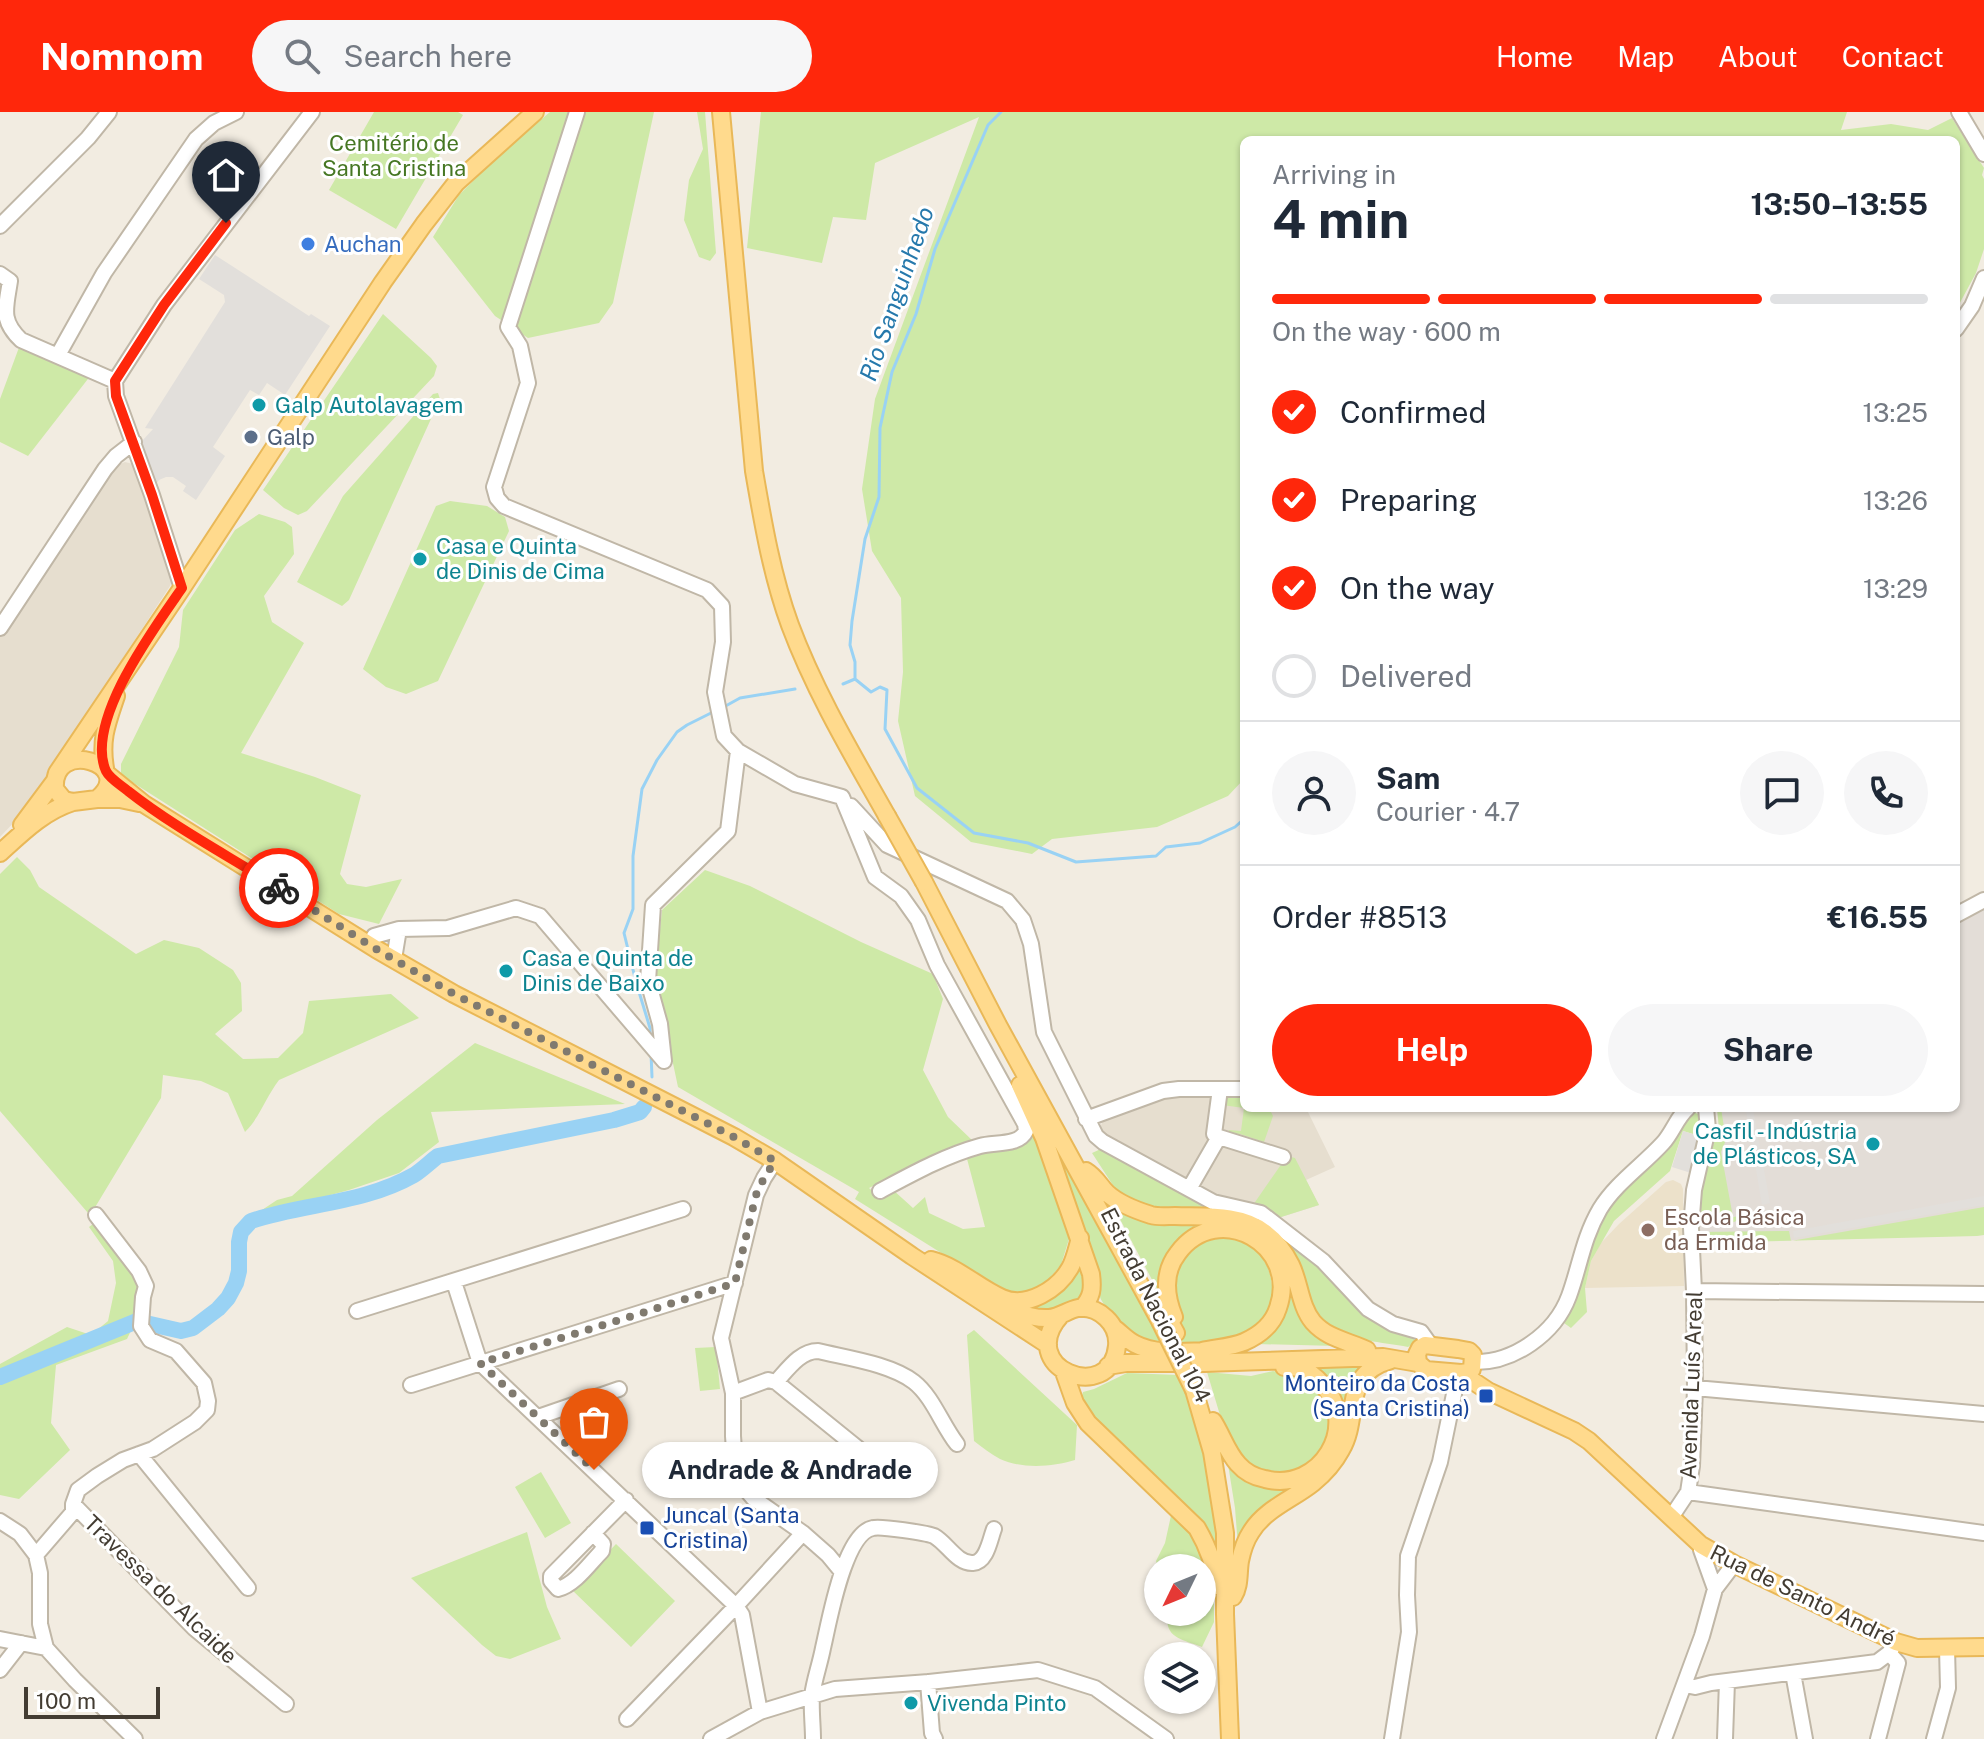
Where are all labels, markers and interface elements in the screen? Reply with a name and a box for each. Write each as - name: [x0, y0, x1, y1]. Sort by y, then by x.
- search box: [252, 20, 812, 92]
- text: Nomnom: [40, 34, 204, 79]
- icon: search: [280, 34, 324, 78]
- text: Search here: [344, 38, 512, 74]
- text: Home: [1496, 40, 1573, 73]
- text: Map: [1617, 40, 1674, 73]
- text: About: [1718, 40, 1798, 73]
- text: Contact: [1842, 40, 1944, 73]
- park label: Cemitério de Santa Cristina: [322, 130, 466, 181]
- pin: [192, 141, 260, 223]
- icon: home: [204, 153, 248, 197]
- text: Arriving in: [1272, 159, 1396, 190]
- text: 13:50–13:55: [1750, 186, 1928, 222]
- text: 4 min: [1272, 189, 1409, 250]
- water label: Rio Sanguinhedo: [853, 203, 939, 384]
- place label: Auchan: [324, 231, 402, 257]
- marker: Auchan: [299, 235, 317, 253]
- text: On the way · 600 m: [1272, 316, 1501, 347]
- icon: check: [1272, 390, 1316, 434]
- place label: Galp Autolavagem: [275, 392, 463, 418]
- text: Confirmed: [1340, 394, 1486, 430]
- marker: Galp Autolavagem: [250, 396, 268, 414]
- text: 13:25: [1863, 397, 1928, 428]
- place label: Galp: [267, 424, 315, 450]
- marker: Galp: [242, 428, 260, 446]
- icon: check: [1272, 478, 1316, 522]
- text: Preparing: [1340, 482, 1477, 518]
- text: 13:26: [1863, 485, 1928, 516]
- place label: Casa e Quinta de Dinis de Cima: [436, 533, 605, 584]
- marker: Casa e Quinta de Dinis de Cima: [411, 550, 429, 568]
- icon: check: [1272, 566, 1316, 610]
- text: On the way: [1340, 570, 1494, 606]
- text: 13:29: [1863, 573, 1928, 604]
- text: Delivered: [1340, 658, 1472, 694]
- button: person: [1272, 751, 1356, 835]
- button: chat: [1740, 751, 1824, 835]
- button: phone: [1844, 751, 1928, 835]
- text: Sam: [1376, 760, 1440, 796]
- text: Courier · 4.7: [1376, 796, 1520, 827]
- courier: [239, 848, 319, 928]
- icon: bike: [257, 866, 301, 910]
- text: Order #8513: [1272, 899, 1447, 935]
- text: €16.55: [1827, 899, 1928, 935]
- place label: Casa e Quinta de Dinis de Baixo: [522, 945, 694, 996]
- marker: Casa e Quinta de Dinis de Baixo: [497, 962, 515, 980]
- button: Help: [1272, 1004, 1592, 1096]
- button: Share: [1608, 1004, 1928, 1096]
- place label: Casfil - Indústria de Plásticos, SA: [1693, 1118, 1857, 1169]
- marker: Casfil - Indústria de Plásticos, SA: [1864, 1135, 1882, 1153]
- street label: Estrada Nacional 104: [1096, 1203, 1217, 1407]
- place label: Escola Básica da Ermida: [1664, 1204, 1804, 1255]
- marker: Escola Básica da Ermida: [1639, 1221, 1657, 1239]
- street label: Avenida Luís Areal: [1675, 1290, 1707, 1480]
- place label: Monteiro da Costa (Santa Cristina): [1284, 1370, 1470, 1421]
- marker: Monteiro da Costa (Santa Cristina): [1477, 1387, 1495, 1405]
- pin: [560, 1388, 628, 1470]
- icon: bag: [572, 1400, 616, 1444]
- callout: Andrade & Andrade: [642, 1442, 938, 1498]
- text: Andrade & Andrade: [668, 1454, 912, 1485]
- place label: Juncal (Santa Cristina): [663, 1502, 800, 1553]
- street label: Travessa do Alcaide: [79, 1509, 243, 1669]
- marker: Juncal (Santa Cristina): [638, 1519, 656, 1537]
- street label: Rua de Santo André: [1706, 1539, 1900, 1651]
- north arrow: [1144, 1554, 1216, 1626]
- map controls: [1144, 1554, 1216, 1714]
- button: layers: [1144, 1642, 1216, 1714]
- scale bar: [24, 1683, 160, 1719]
- text: 100 m: [36, 1688, 96, 1714]
- place label: Vivenda Pinto: [927, 1690, 1066, 1716]
- marker: Vivenda Pinto: [902, 1694, 920, 1712]

